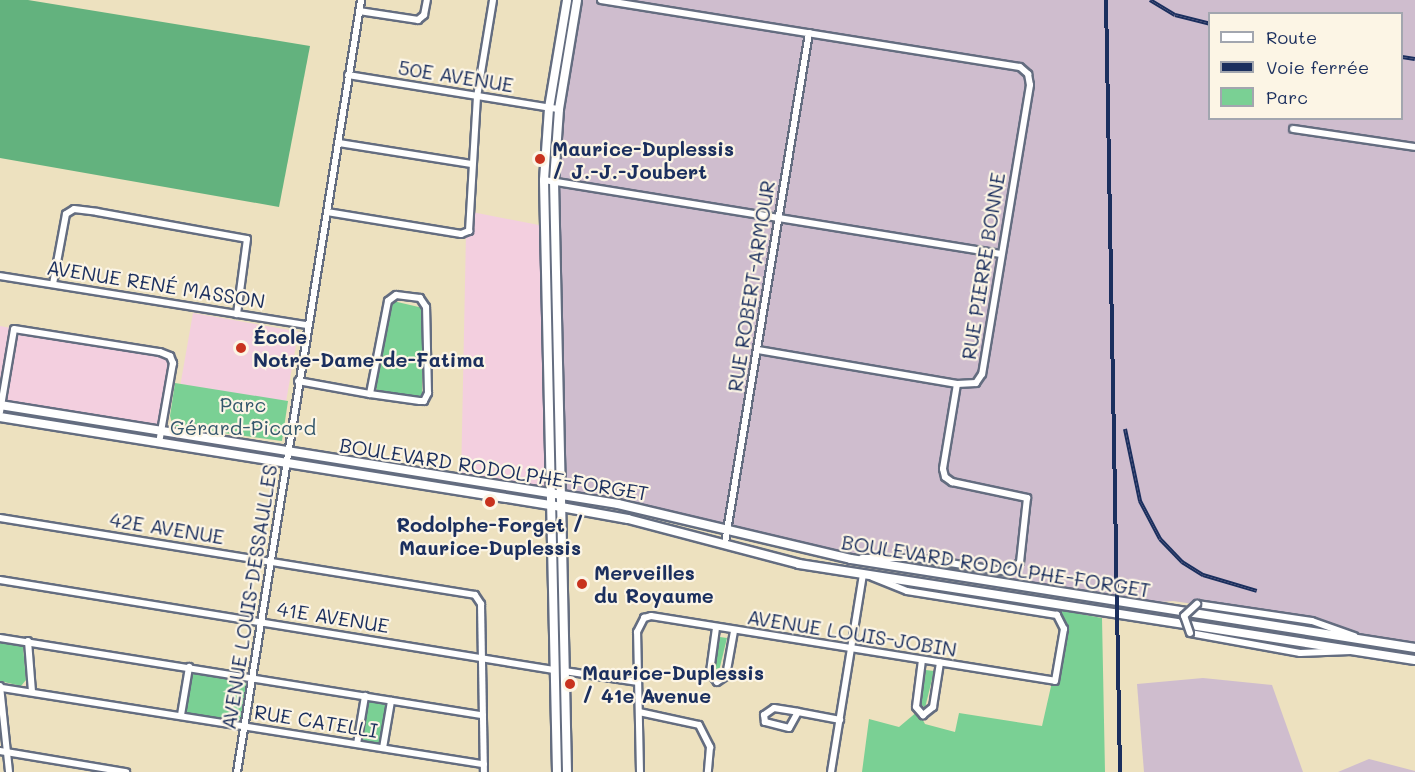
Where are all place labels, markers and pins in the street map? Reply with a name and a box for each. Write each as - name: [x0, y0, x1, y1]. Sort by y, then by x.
- place label: Maurice-Duplessis / J.-J.-Joubert: [552, 136, 734, 183]
- marker: Maurice-Duplessis / J.-J.-Joubert: [533, 152, 547, 166]
- place label: École Notre-Dame-de-Fatima: [253, 324, 485, 371]
- marker: École Notre-Dame-de-Fatima: [234, 341, 248, 355]
- marker: Rodolphe-Forget / Maurice-Duplessis: [483, 495, 497, 509]
- place label: Rodolphe-Forget / Maurice-Duplessis: [396, 512, 584, 559]
- place label: Merveilles du Royaume: [594, 560, 714, 607]
- marker: Merveilles du Royaume: [575, 577, 589, 591]
- place label: Maurice-Duplessis / 41e Avenue: [582, 660, 764, 707]
- marker: Maurice-Duplessis / 41e Avenue: [563, 677, 577, 691]

